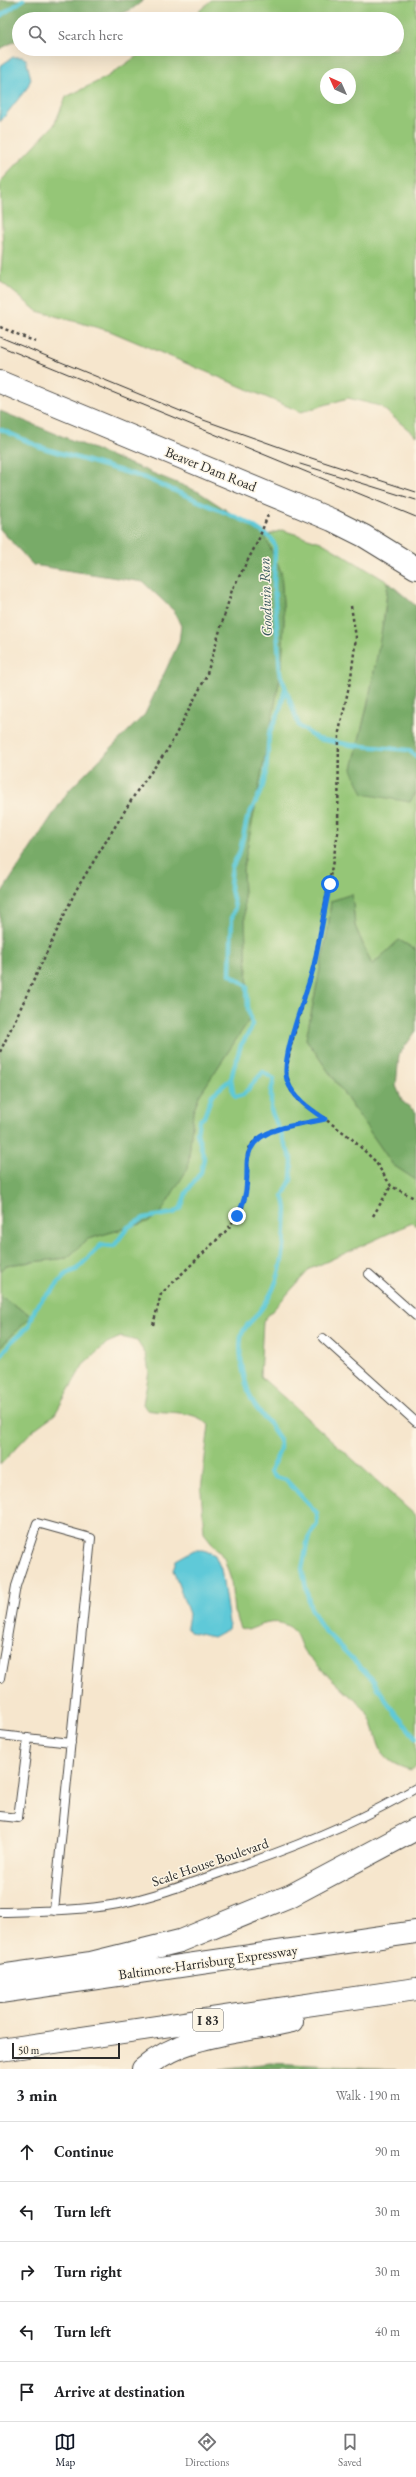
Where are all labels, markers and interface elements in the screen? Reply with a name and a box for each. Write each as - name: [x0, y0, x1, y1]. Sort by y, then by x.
- search box: [12, 12, 404, 56]
- icon: search: [26, 23, 48, 45]
- text: Search here: [58, 25, 123, 44]
- north arrow: [320, 68, 356, 104]
- street label: Beaver Dam Road: [163, 443, 260, 496]
- water label: Goodwin Run: [254, 557, 276, 637]
- route start: [321, 875, 339, 893]
- route end: [228, 1207, 246, 1225]
- street label: Scale House Boulevard: [149, 1833, 272, 1890]
- street label: Baltimore-Harrisburg Expressway: [117, 1940, 299, 1983]
- road number: I 83: [193, 2009, 223, 2031]
- scale bar: [12, 2041, 120, 2060]
- text: 50 m: [18, 2043, 39, 2057]
- text: 3 min: [16, 2084, 57, 2106]
- text: Walk · 190 m: [336, 2087, 400, 2104]
- icon: ahead: [16, 2141, 38, 2163]
- text: Continue: [54, 2142, 114, 2161]
- text: 90 m: [375, 2143, 400, 2160]
- icon: left: [16, 2201, 38, 2223]
- text: Turn left: [54, 2202, 111, 2221]
- text: 30 m: [375, 2203, 400, 2220]
- icon: right: [16, 2261, 38, 2283]
- text: Turn right: [54, 2262, 122, 2281]
- text: 30 m: [375, 2263, 400, 2280]
- icon: left: [16, 2321, 38, 2343]
- text: Turn left: [54, 2322, 111, 2341]
- text: 40 m: [375, 2323, 400, 2340]
- icon: arrive: [16, 2381, 38, 2403]
- text: Arrive at destination: [54, 2382, 185, 2401]
- tab: Map: [54, 2431, 76, 2469]
- tab: Directions: [185, 2431, 229, 2469]
- tab: Saved: [338, 2431, 362, 2469]

